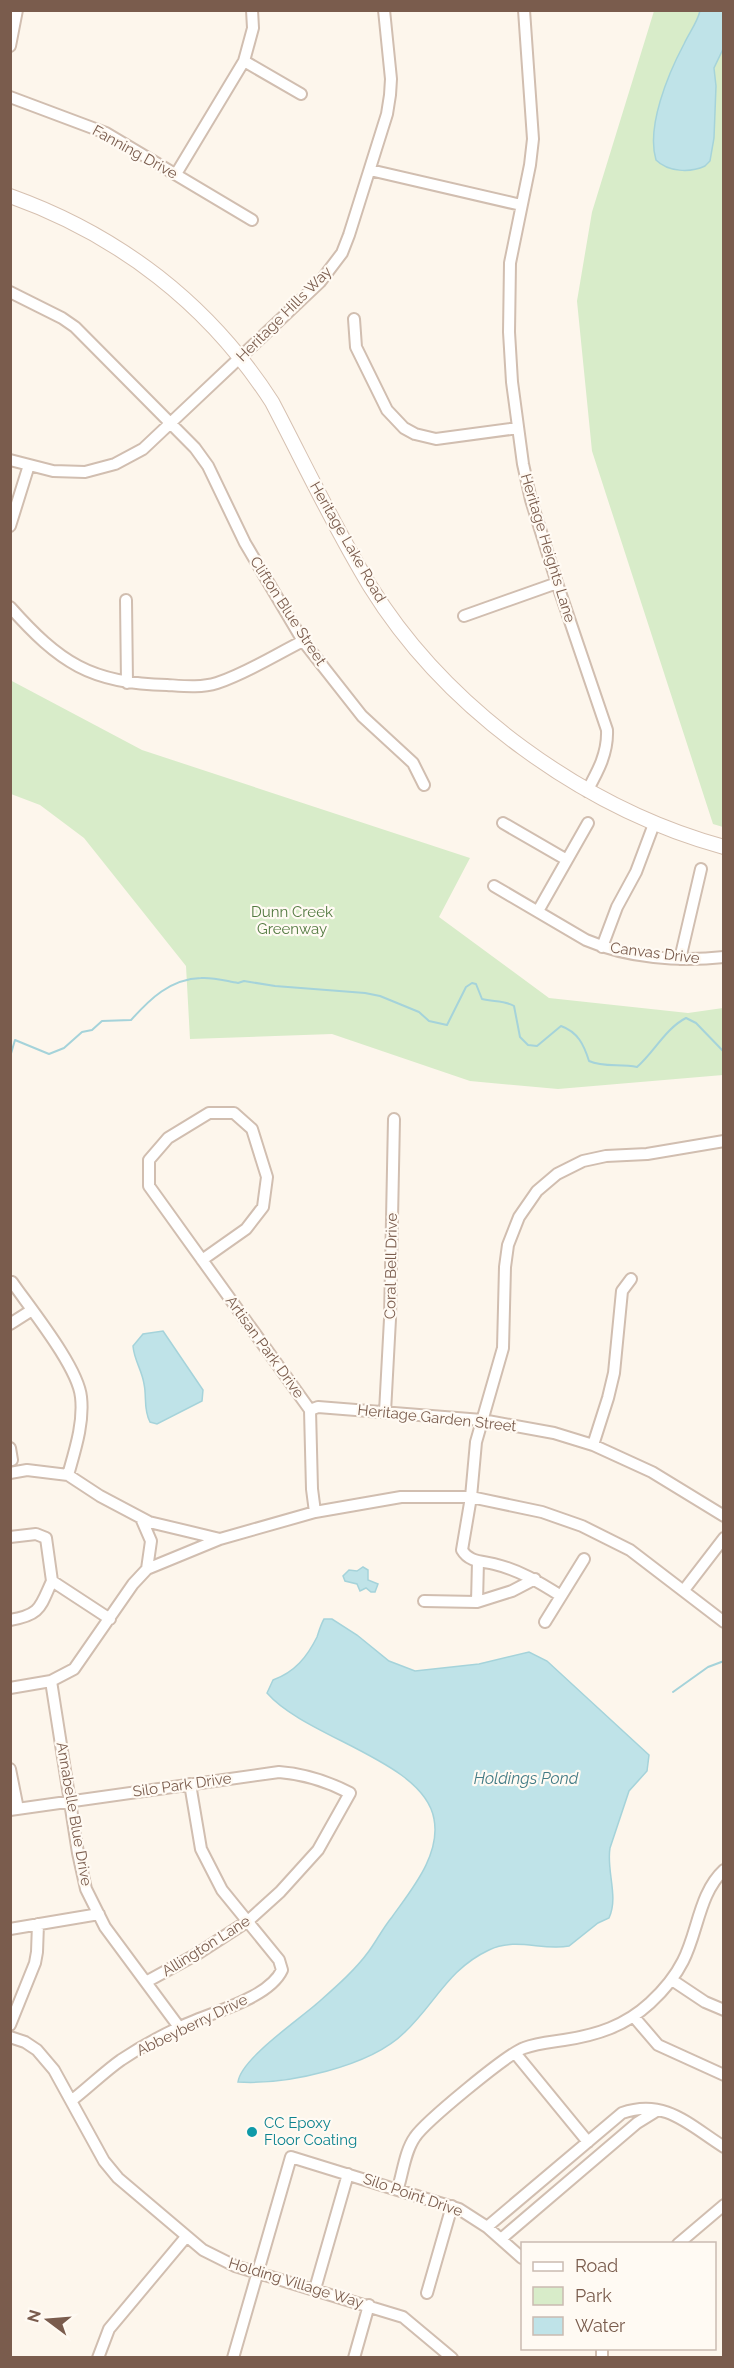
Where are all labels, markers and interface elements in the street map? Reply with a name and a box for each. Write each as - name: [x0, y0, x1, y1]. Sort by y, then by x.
- street label: Fanning Drive: [89, 121, 181, 183]
- street label: Heritage Hills Way: [233, 263, 335, 365]
- street label: Heritage Heights Lane: [517, 471, 579, 625]
- street label: Heritage Lake Road: [306, 478, 390, 606]
- street label: Clifton Blue Street: [246, 553, 330, 669]
- park label: Dunn Creek Greenway: [251, 903, 333, 938]
- street label: Canvas Drive: [609, 939, 701, 967]
- street label: Coral Bell Drive: [381, 1213, 401, 1319]
- street label: Artisan Park Drive: [222, 1292, 308, 1402]
- street label: Heritage Garden Street: [357, 1401, 517, 1435]
- street label: Annabelle Blue Drive: [52, 1741, 96, 1888]
- street label: Silo Park Drive: [131, 1769, 233, 1801]
- water label: Holdings Pond: [474, 1769, 579, 1788]
- street label: Allington Lane: [159, 1912, 254, 1980]
- street label: Abbeyberry Drive: [134, 1990, 251, 2060]
- place label: CC Epoxy Floor Coating: [264, 2114, 357, 2149]
- marker: CC Epoxy Floor Coating: [245, 2125, 259, 2139]
- street label: Silo Point Drive: [361, 2170, 465, 2220]
- legend: [521, 2242, 716, 2350]
- street label: Holding Village Way: [226, 2254, 366, 2312]
- text: Road: [575, 2255, 618, 2276]
- text: Park: [575, 2285, 612, 2306]
- north arrow: [18, 2290, 78, 2350]
- text: N: [23, 2308, 45, 2324]
- text: Water: [575, 2315, 626, 2336]

